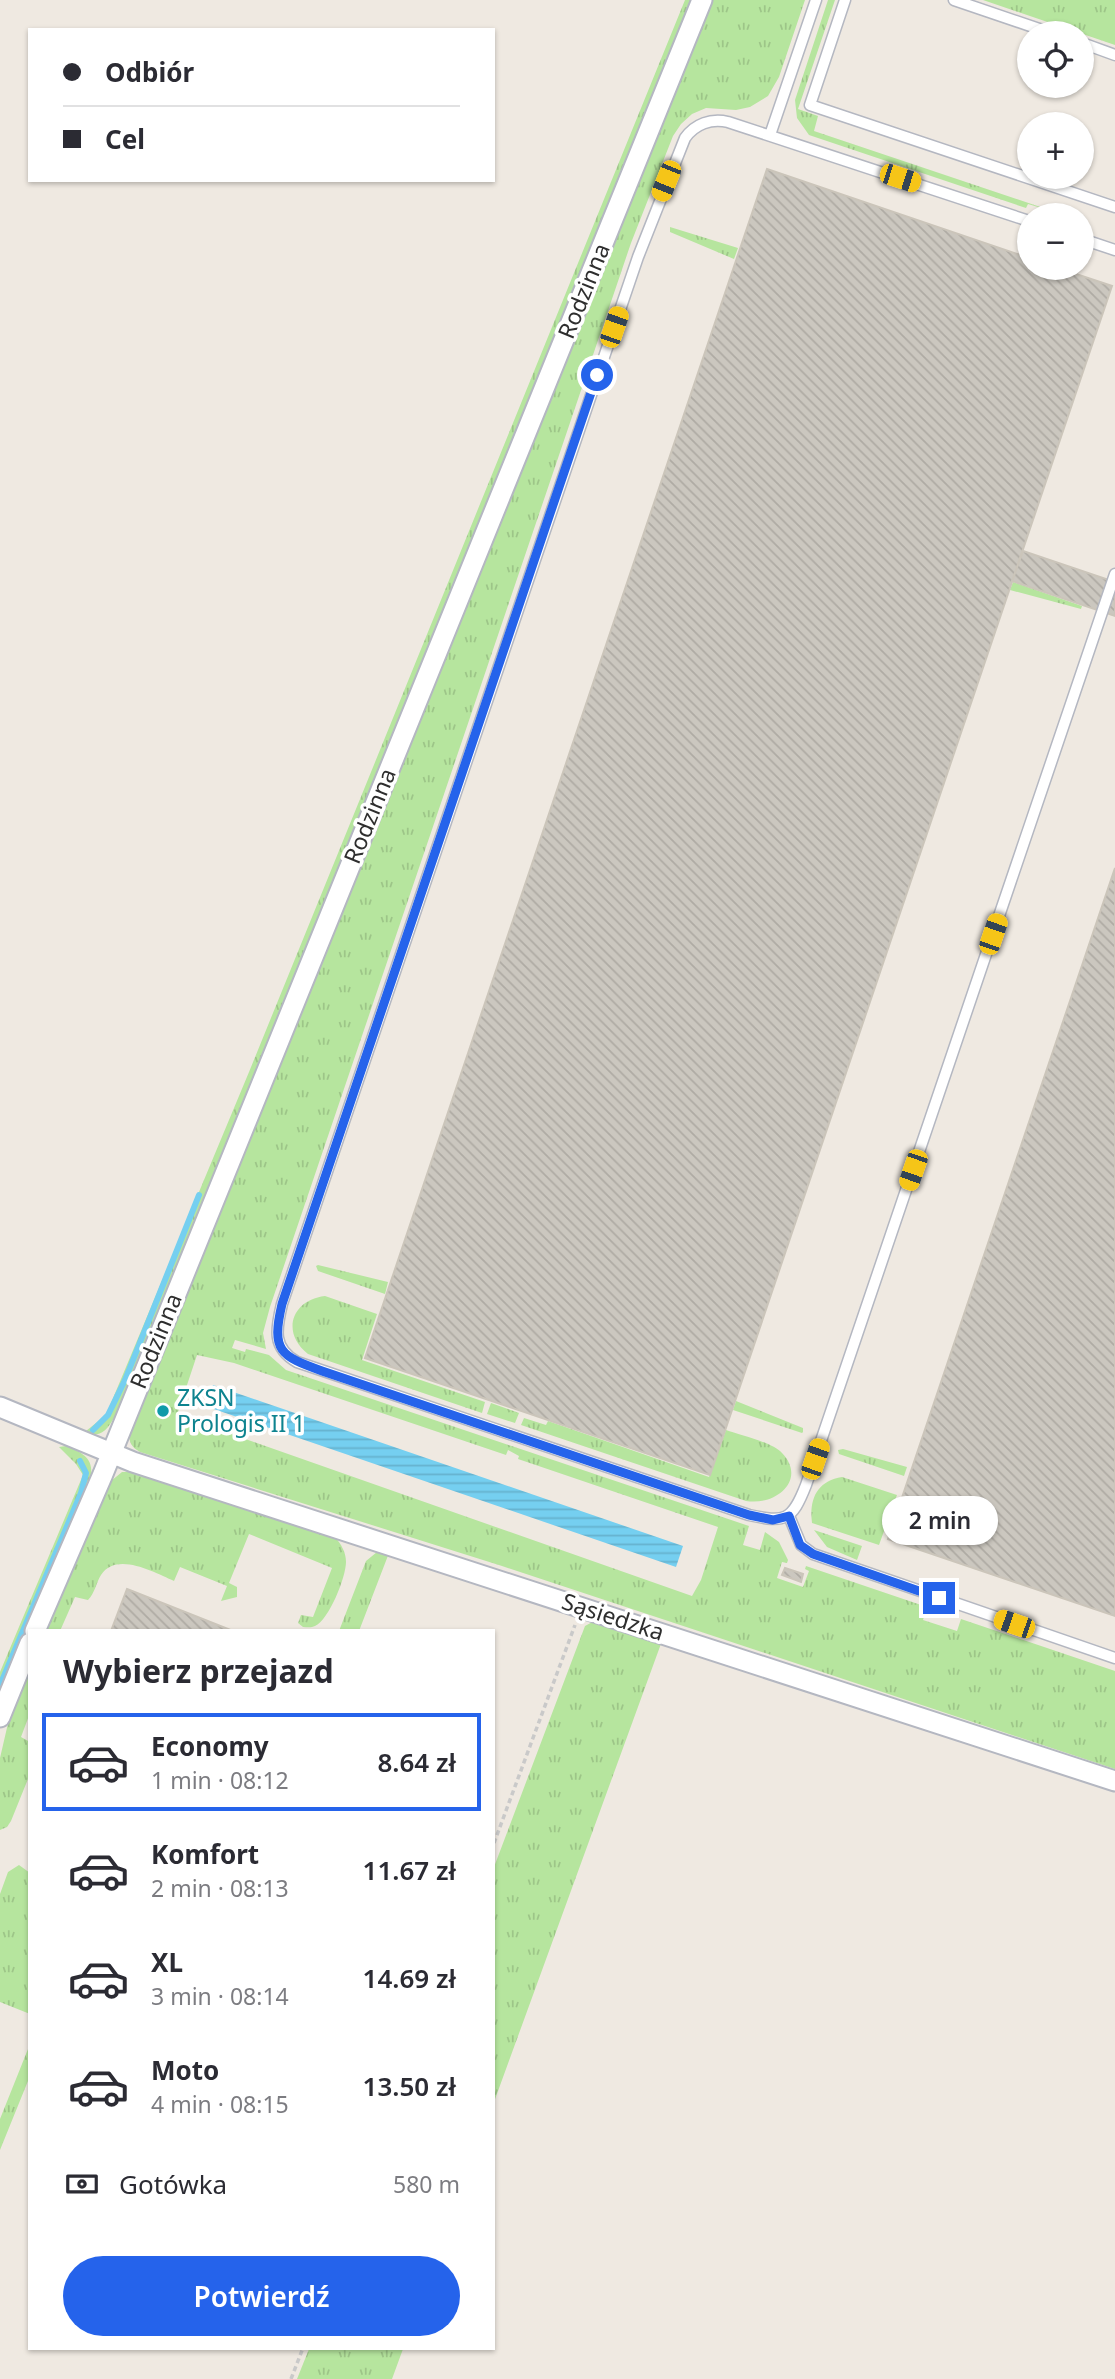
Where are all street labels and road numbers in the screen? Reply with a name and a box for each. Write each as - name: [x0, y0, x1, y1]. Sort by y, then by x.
- street label: Rodzinna: [549, 238, 617, 343]
- street label: Rodzinna: [335, 763, 403, 868]
- street label: Rodzinna: [121, 1288, 189, 1393]
- street label: Sąsiedzka: [558, 1585, 668, 1648]

